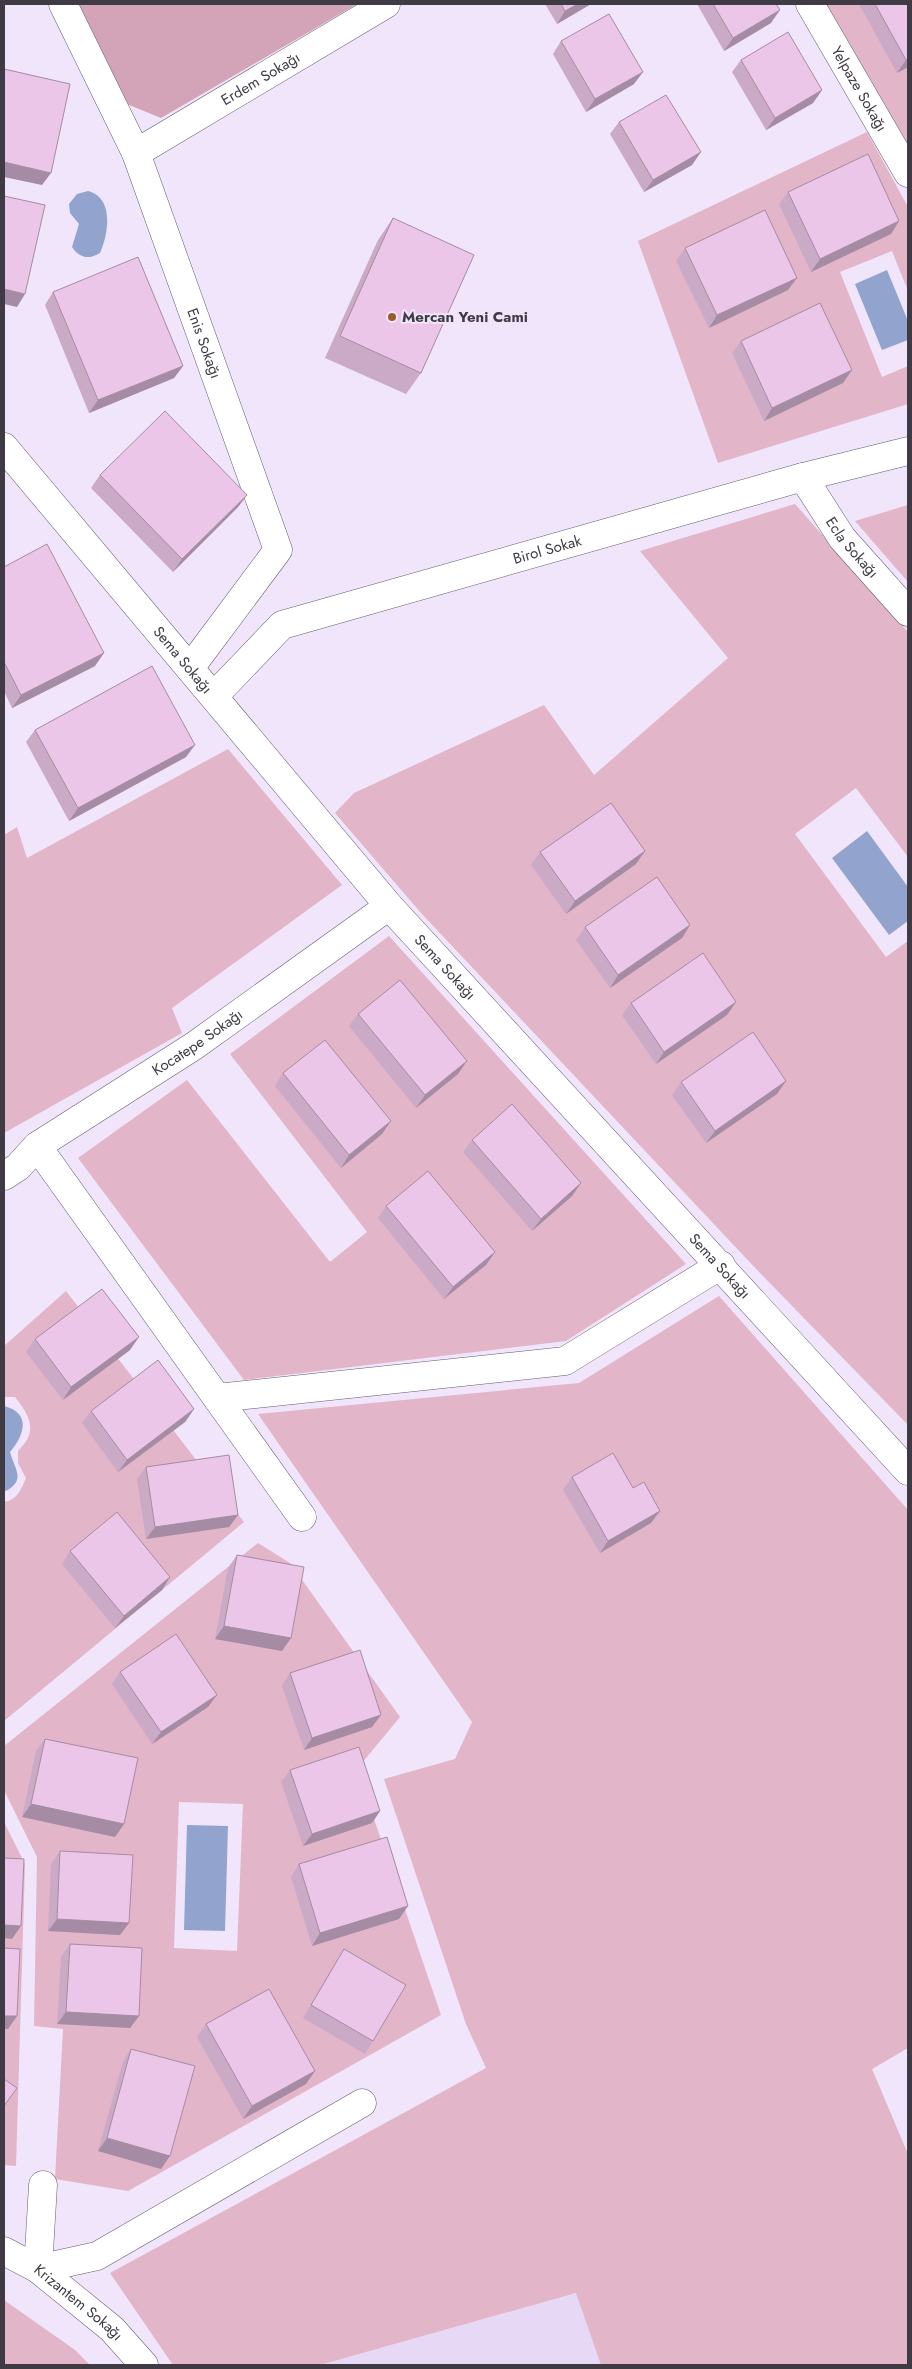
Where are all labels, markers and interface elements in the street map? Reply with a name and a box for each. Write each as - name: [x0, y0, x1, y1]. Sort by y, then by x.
- street label: Yelpaze Sokağı: [826, 42, 893, 136]
- street label: Erdem Sokağı: [217, 47, 304, 111]
- street label: Enis Sokağı: [181, 305, 227, 382]
- place label: Mercan Yeni Cami: [402, 306, 528, 328]
- marker: Mercan Yeni Cami: [386, 311, 398, 323]
- street label: Ecla Sokağı: [820, 513, 884, 583]
- street label: Birol Sokak: [510, 529, 584, 570]
- street label: Sema Sokağı: [148, 621, 217, 699]
- street label: Sema Sokağı: [409, 929, 481, 1005]
- street label: Kocatepe Sokağı: [148, 1003, 247, 1081]
- street label: Sema Sokağı: [684, 1228, 756, 1304]
- street label: Krizantem Sokağı: [29, 2259, 128, 2345]

